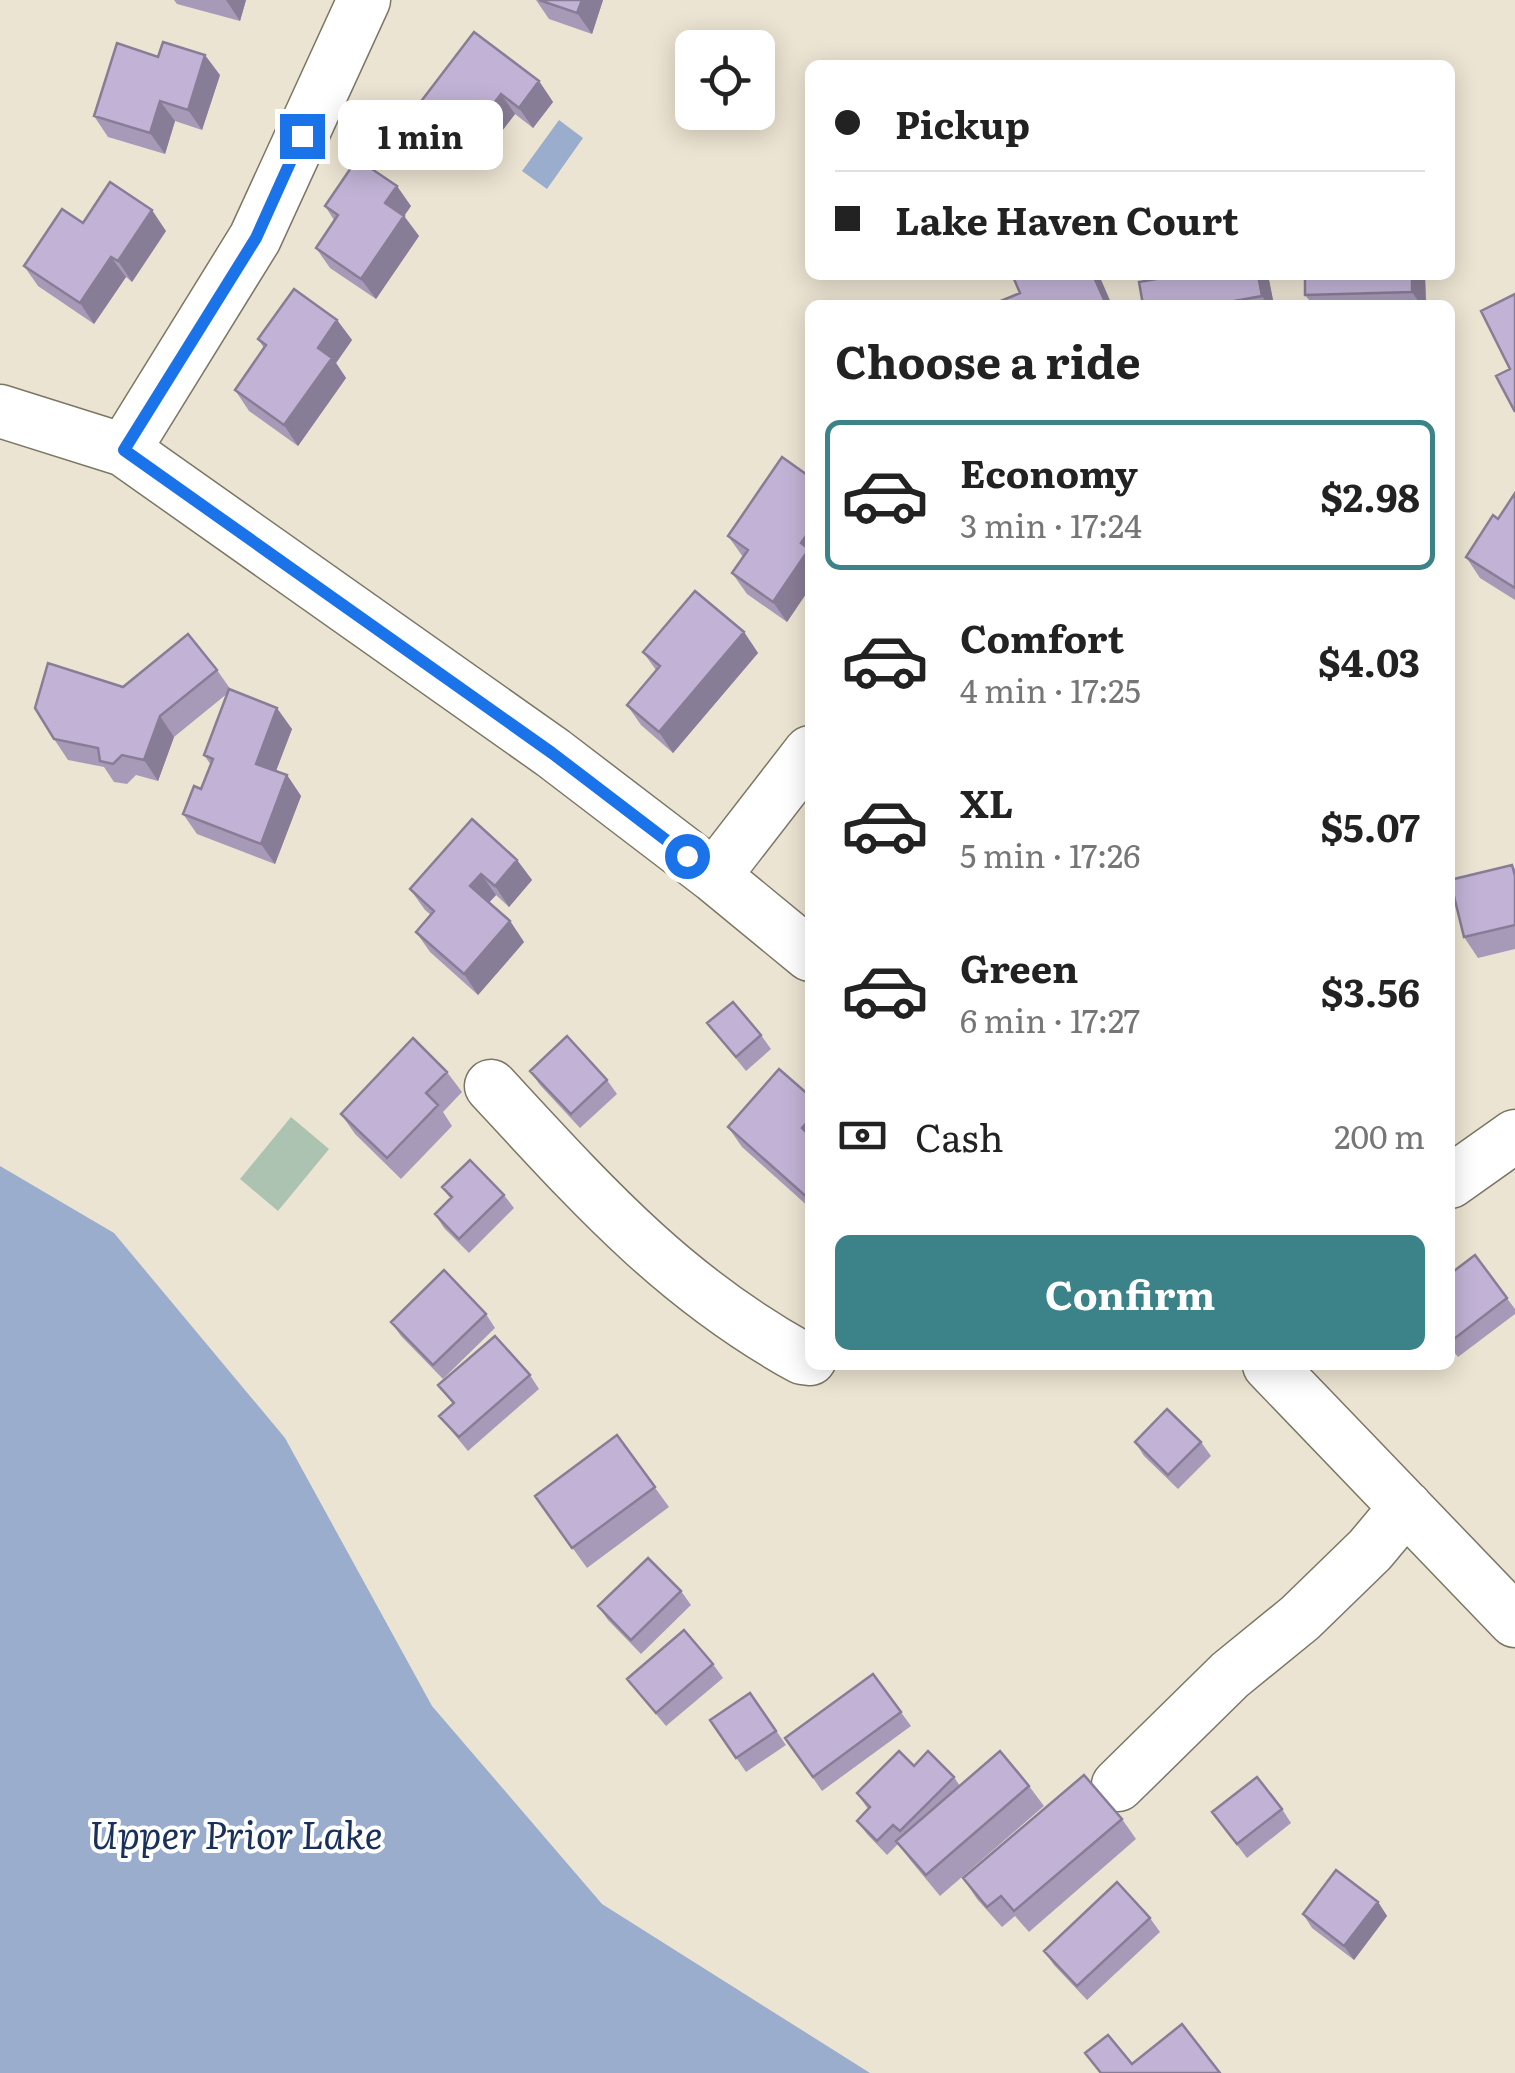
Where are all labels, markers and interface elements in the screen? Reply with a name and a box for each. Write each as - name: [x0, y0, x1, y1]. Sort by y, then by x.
- map controls: [675, 30, 775, 130]
- button: locate: [675, 30, 775, 130]
- text: Pickup: [895, 94, 1030, 151]
- callout: 1 min: [337, 101, 502, 171]
- text: 1 min: [378, 111, 463, 159]
- route end: [280, 114, 325, 159]
- text: Lake Haven Court: [895, 190, 1239, 247]
- text: Choose a ride: [835, 326, 1141, 393]
- text: Economy: [960, 443, 1138, 500]
- icon: car: [840, 450, 930, 540]
- text: $2.98: [1320, 467, 1420, 524]
- text: 3 min · 17:24: [960, 500, 1142, 548]
- text: Comfort: [960, 608, 1124, 665]
- icon: car: [840, 615, 930, 705]
- text: $4.03: [1318, 632, 1420, 689]
- text: 4 min · 17:25: [960, 665, 1141, 713]
- text: XL: [960, 773, 1013, 830]
- icon: car: [840, 780, 930, 870]
- text: $5.07: [1320, 797, 1420, 854]
- text: 5 min · 17:26: [960, 830, 1140, 878]
- route start: [665, 834, 710, 879]
- text: Green: [960, 938, 1078, 995]
- icon: car: [840, 945, 930, 1035]
- text: $3.56: [1321, 962, 1420, 1019]
- text: 6 min · 17:27: [960, 995, 1140, 1043]
- text: Cash: [915, 1107, 1004, 1164]
- icon: cash: [835, 1108, 890, 1163]
- text: 200 m: [1334, 1111, 1425, 1159]
- button: Confirm: [835, 1235, 1425, 1350]
- water label: Upper Prior Lake: [89, 1804, 383, 1861]

